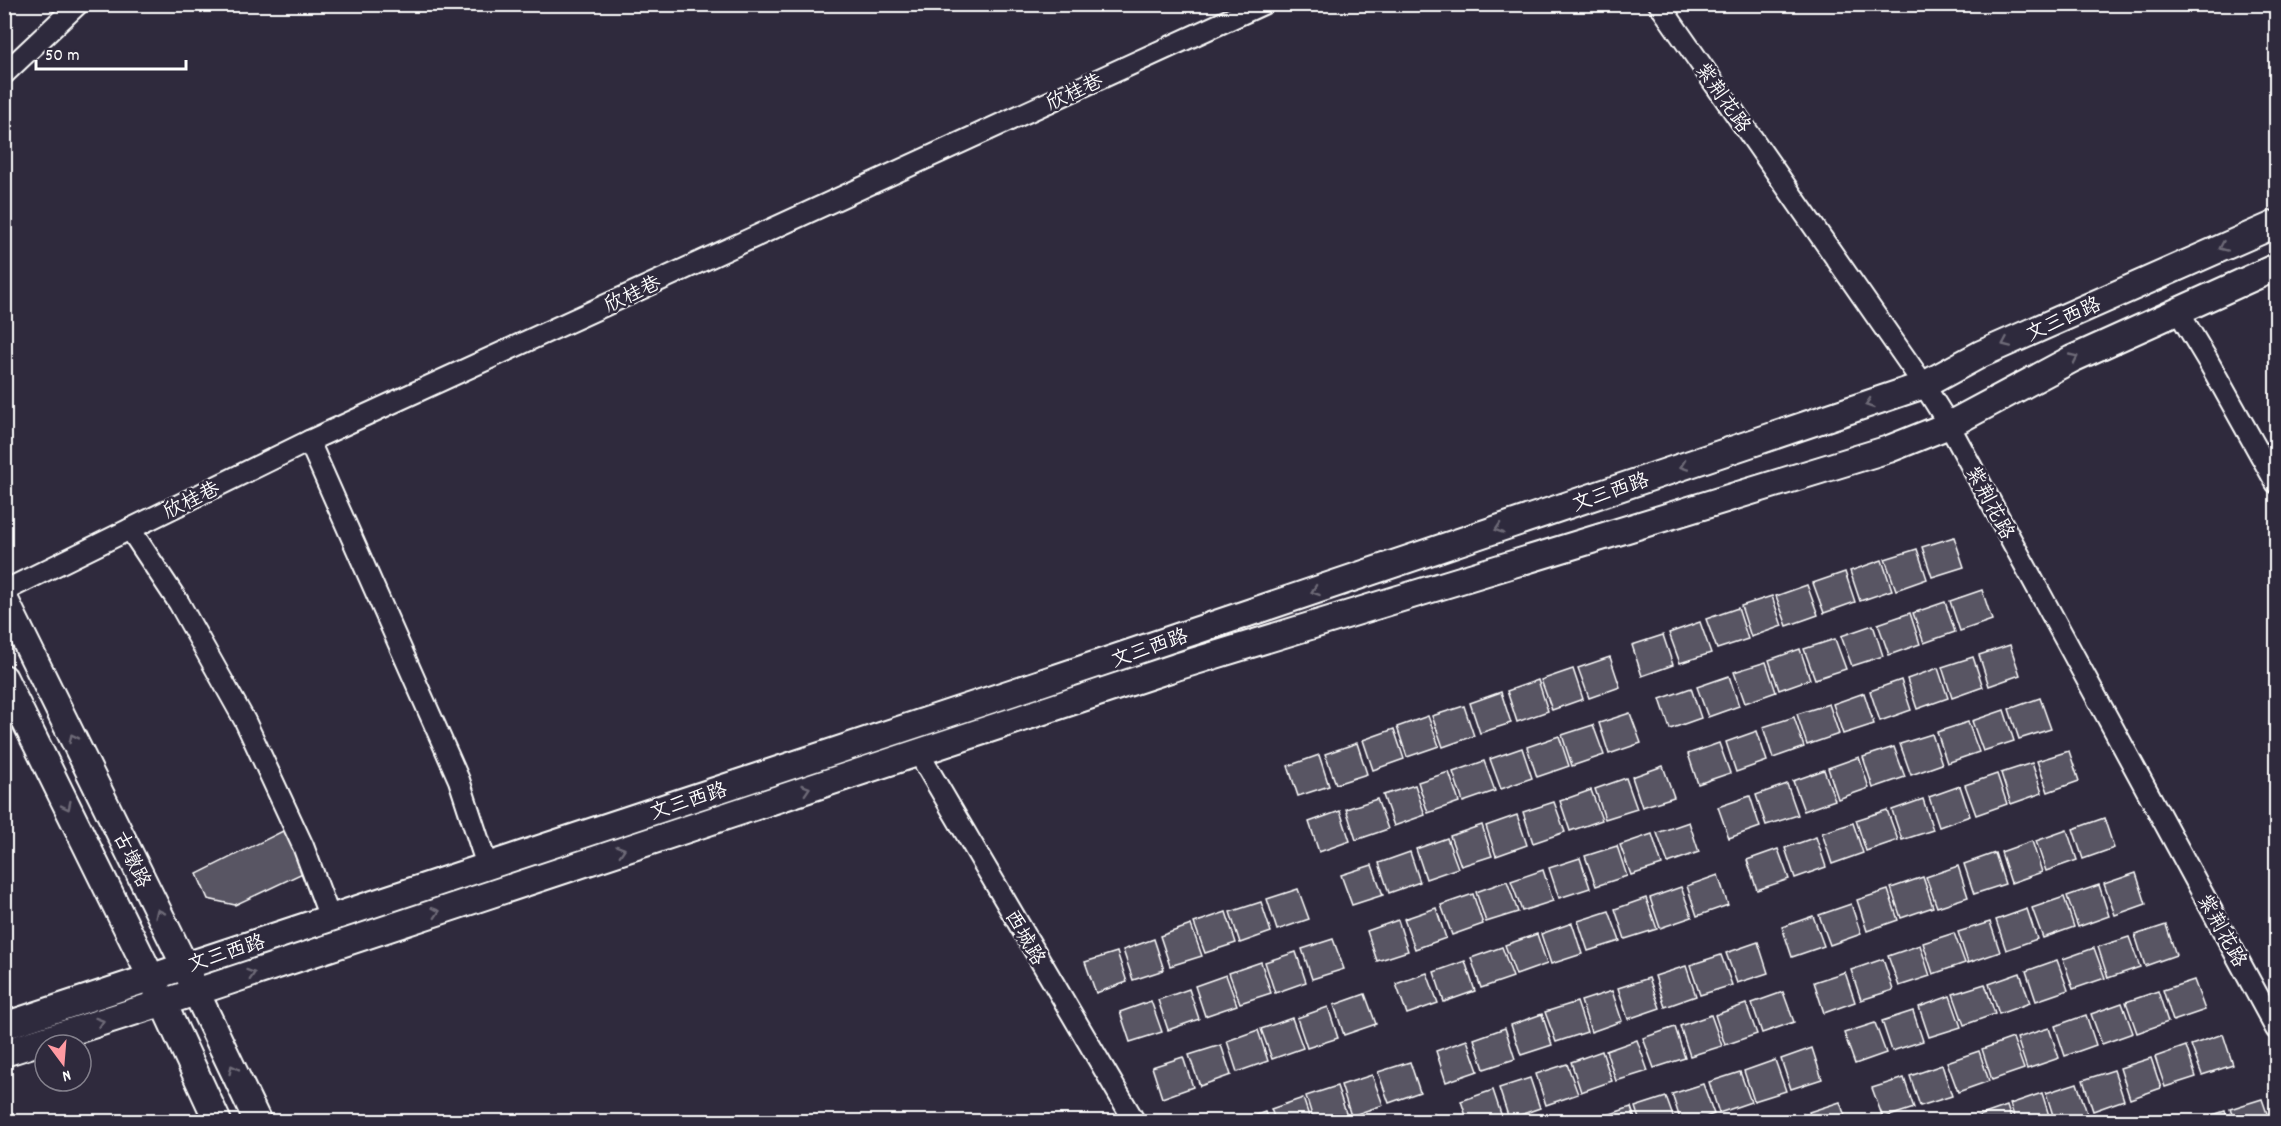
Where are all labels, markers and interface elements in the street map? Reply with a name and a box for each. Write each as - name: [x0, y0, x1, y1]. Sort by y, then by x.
- scale bar: [36, 33, 186, 71]
- text: 50 m: [45, 44, 80, 69]
- street label: 紫荆花路: [1687, 58, 1757, 140]
- street label: 欣桂巷: [1042, 68, 1109, 119]
- one-way arrow: [2218, 240, 2229, 252]
- street label: 欣桂巷: [600, 270, 667, 321]
- street label: 文三西路: [2022, 291, 2107, 350]
- one-way arrow: [2001, 336, 2012, 348]
- one-way arrow: [2068, 353, 2079, 365]
- one-way arrow: [1864, 397, 1875, 409]
- one-way arrow: [1679, 459, 1690, 472]
- street label: 紫荆花路: [1957, 462, 2020, 546]
- street label: 文三西路: [1569, 467, 1654, 520]
- street label: 欣桂巷: [159, 476, 226, 527]
- one-way arrow: [1494, 521, 1505, 534]
- one-way arrow: [1310, 584, 1320, 596]
- street label: 文三西路: [1108, 623, 1193, 676]
- one-way arrow: [69, 734, 81, 745]
- street label: 文三西路: [647, 777, 732, 829]
- one-way arrow: [800, 784, 811, 796]
- one-way arrow: [60, 799, 71, 810]
- street label: 古墩路: [105, 827, 156, 894]
- one-way arrow: [615, 845, 626, 858]
- street label: 紫荆花路: [2189, 890, 2252, 974]
- street label: 西城路: [996, 906, 1051, 972]
- one-way arrow: [430, 907, 441, 919]
- one-way arrow: [155, 909, 167, 920]
- street label: 文三西路: [185, 929, 270, 981]
- one-way arrow: [245, 968, 256, 981]
- one-way arrow: [94, 1017, 105, 1029]
- north arrow: [33, 1033, 93, 1093]
- text: N: [59, 1063, 73, 1087]
- one-way arrow: [228, 1064, 240, 1075]

